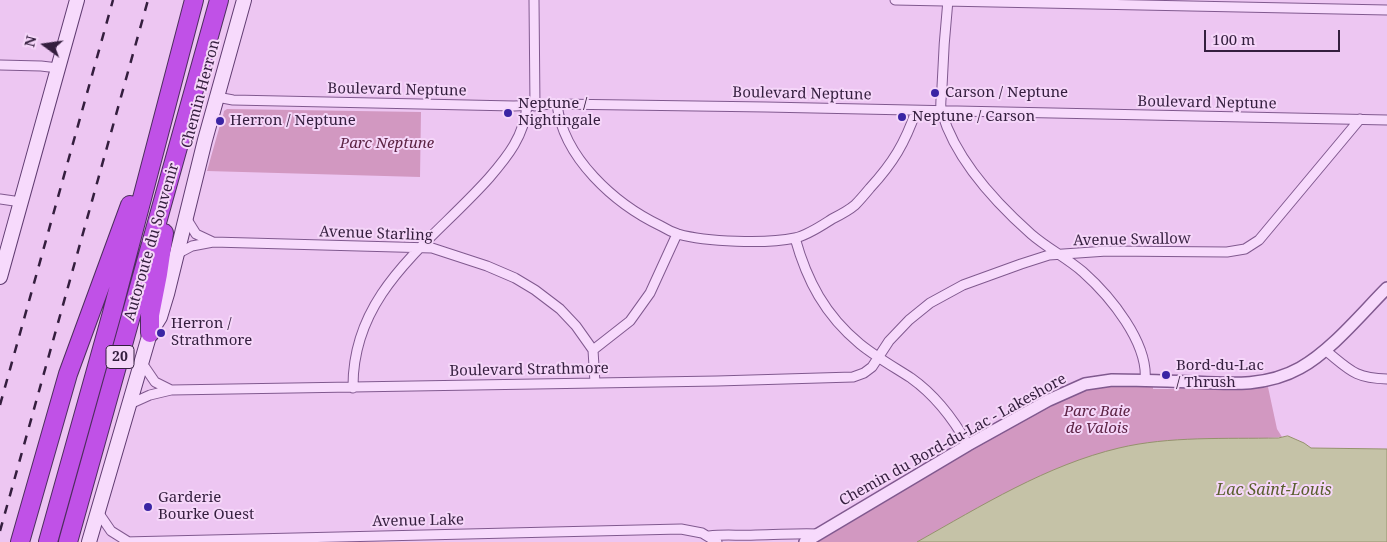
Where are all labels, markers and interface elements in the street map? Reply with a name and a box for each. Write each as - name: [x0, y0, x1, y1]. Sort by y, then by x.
- north arrow: [20, 20, 70, 70]
- scale bar: [1207, 20, 1343, 52]
- text: 100 m: [1212, 29, 1255, 49]
- text: N: [19, 34, 41, 49]
- street label: Chemin Herron: [178, 38, 224, 150]
- street label: Boulevard Neptune: [327, 80, 467, 100]
- street label: Boulevard Neptune: [732, 84, 872, 104]
- place label: Carson / Neptune: [945, 84, 1068, 102]
- marker: Carson / Neptune: [929, 87, 941, 99]
- street label: Boulevard Neptune: [1137, 93, 1277, 113]
- place label: Neptune / Nightingale: [518, 95, 601, 130]
- marker: Neptune / Nightingale: [502, 107, 514, 119]
- place label: Neptune / Carson: [912, 108, 1035, 126]
- marker: Neptune / Carson: [896, 111, 908, 123]
- place label: Herron / Neptune: [230, 112, 356, 130]
- marker: Herron / Neptune: [214, 115, 226, 127]
- park label: Parc Neptune: [340, 135, 434, 153]
- street label: Autoroute du Souvenir: [121, 161, 183, 323]
- street label: Avenue Starling: [319, 223, 433, 245]
- street label: Avenue Swallow: [1073, 230, 1191, 250]
- place label: Herron / Strathmore: [171, 315, 252, 350]
- marker: Herron / Strathmore: [155, 327, 167, 339]
- road number: 20: [106, 346, 134, 368]
- place label: Bord-du-Lac / Thrush: [1176, 357, 1264, 392]
- street label: Boulevard Strathmore: [449, 360, 609, 380]
- marker: Bord-du-Lac / Thrush: [1160, 369, 1172, 381]
- street label: Chemin du Bord-du-Lac - Lakeshore: [836, 370, 1070, 510]
- park label: Parc Baie de Valois: [1064, 403, 1130, 438]
- water label: Lac Saint-Louis: [1216, 480, 1332, 500]
- place label: Garderie Bourke Ouest: [158, 489, 254, 524]
- marker: Garderie Bourke Ouest: [142, 501, 154, 513]
- street label: Avenue Lake: [372, 511, 464, 531]

